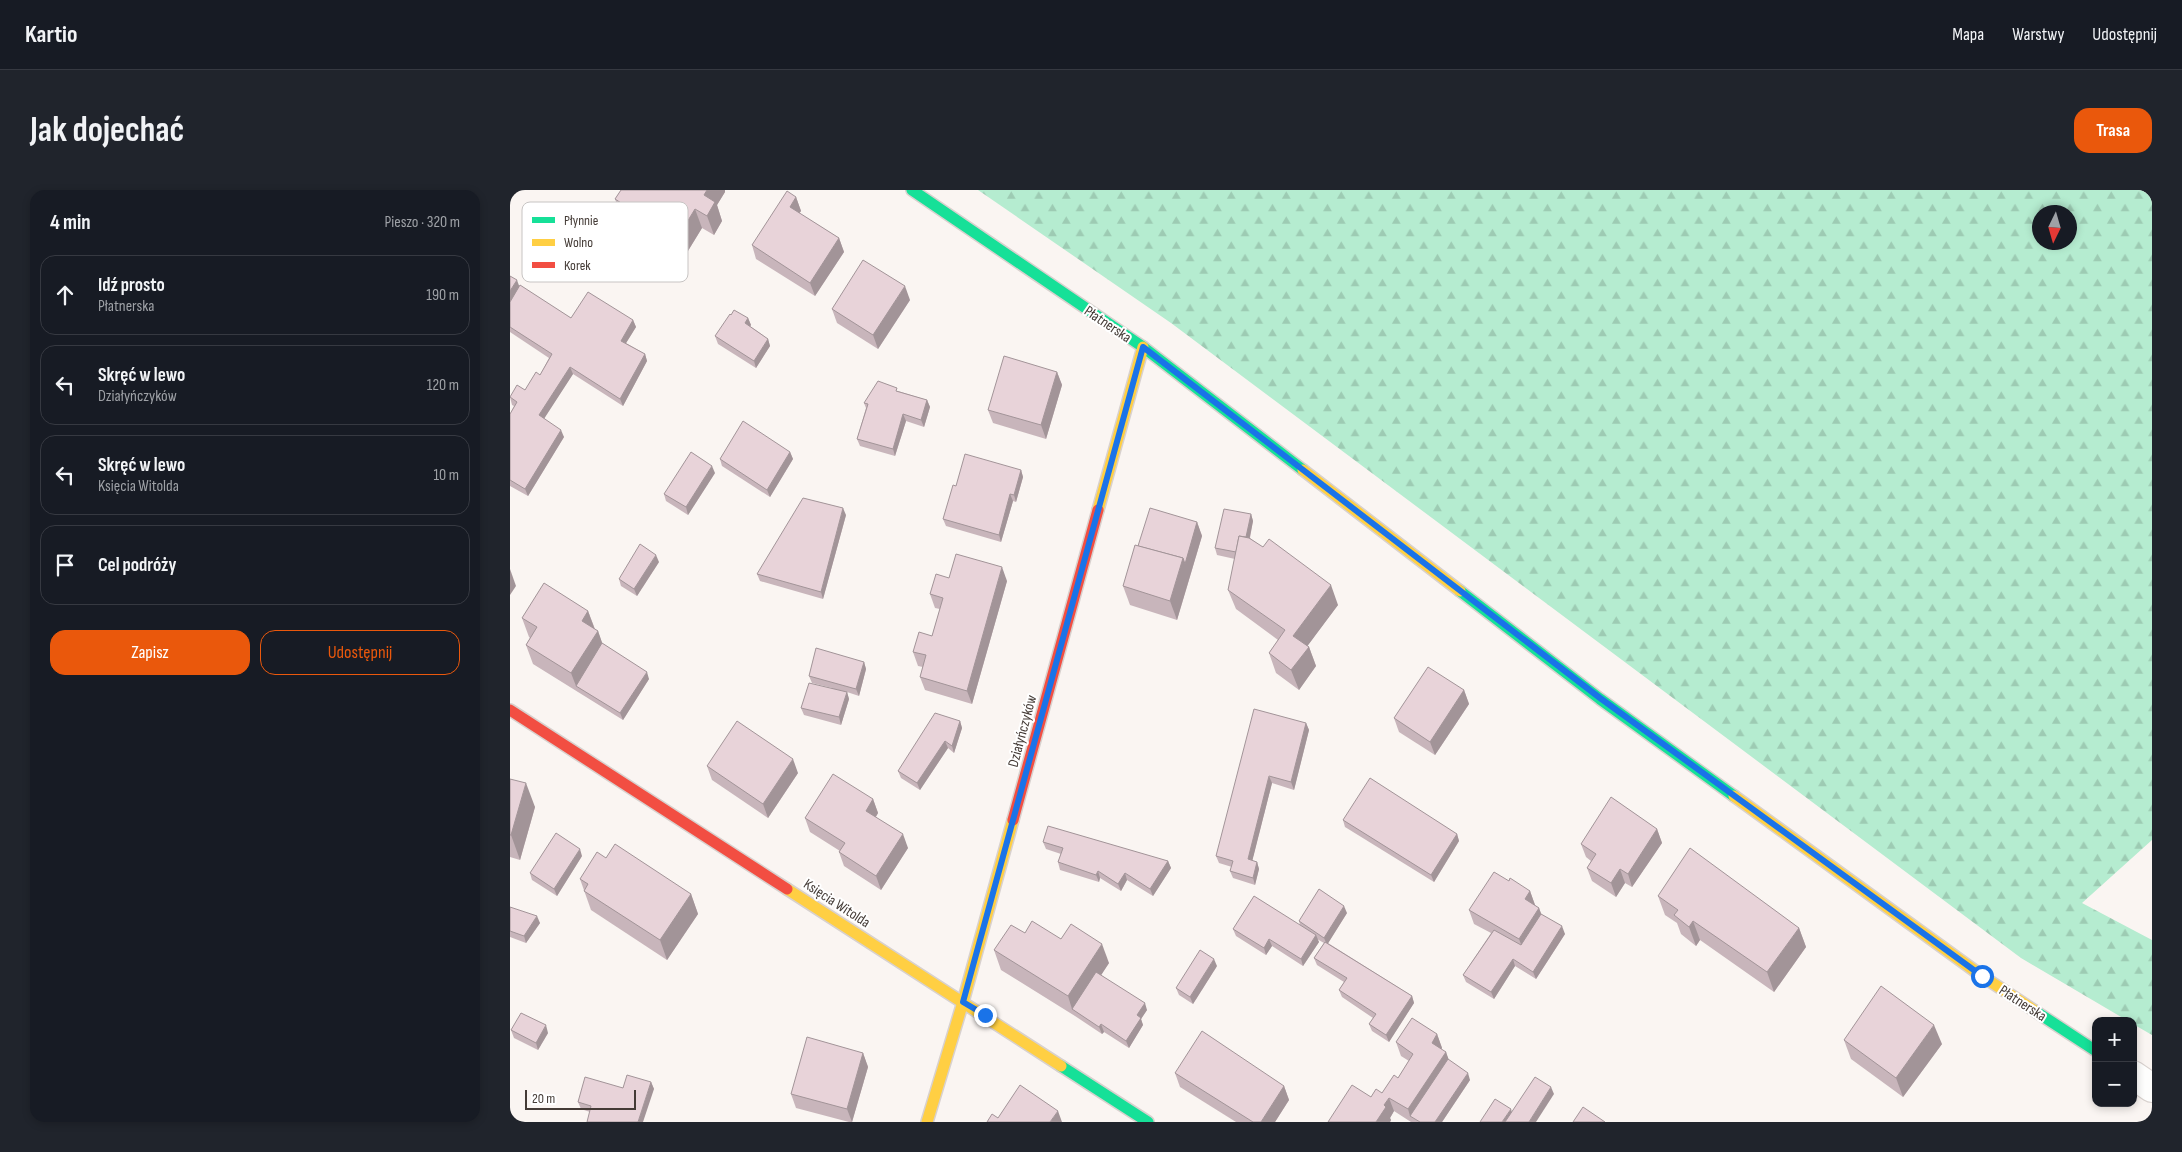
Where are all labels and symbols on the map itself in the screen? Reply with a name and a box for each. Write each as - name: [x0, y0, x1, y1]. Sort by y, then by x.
- legend: [522, 202, 688, 282]
- north arrow: [2032, 205, 2077, 250]
- text: Płynnie: [564, 212, 598, 229]
- text: Wolno: [564, 234, 593, 251]
- text: Korek: [564, 257, 591, 274]
- street label: Płatnerska: [1080, 302, 1135, 347]
- street label: Działyńczyków: [1004, 693, 1041, 769]
- street label: Księcia Witolda: [800, 875, 874, 932]
- route start: [1971, 965, 1994, 988]
- street label: Płatnerska: [1995, 981, 2050, 1026]
- route end: [974, 1004, 997, 1027]
- scale bar: [525, 1087, 636, 1110]

